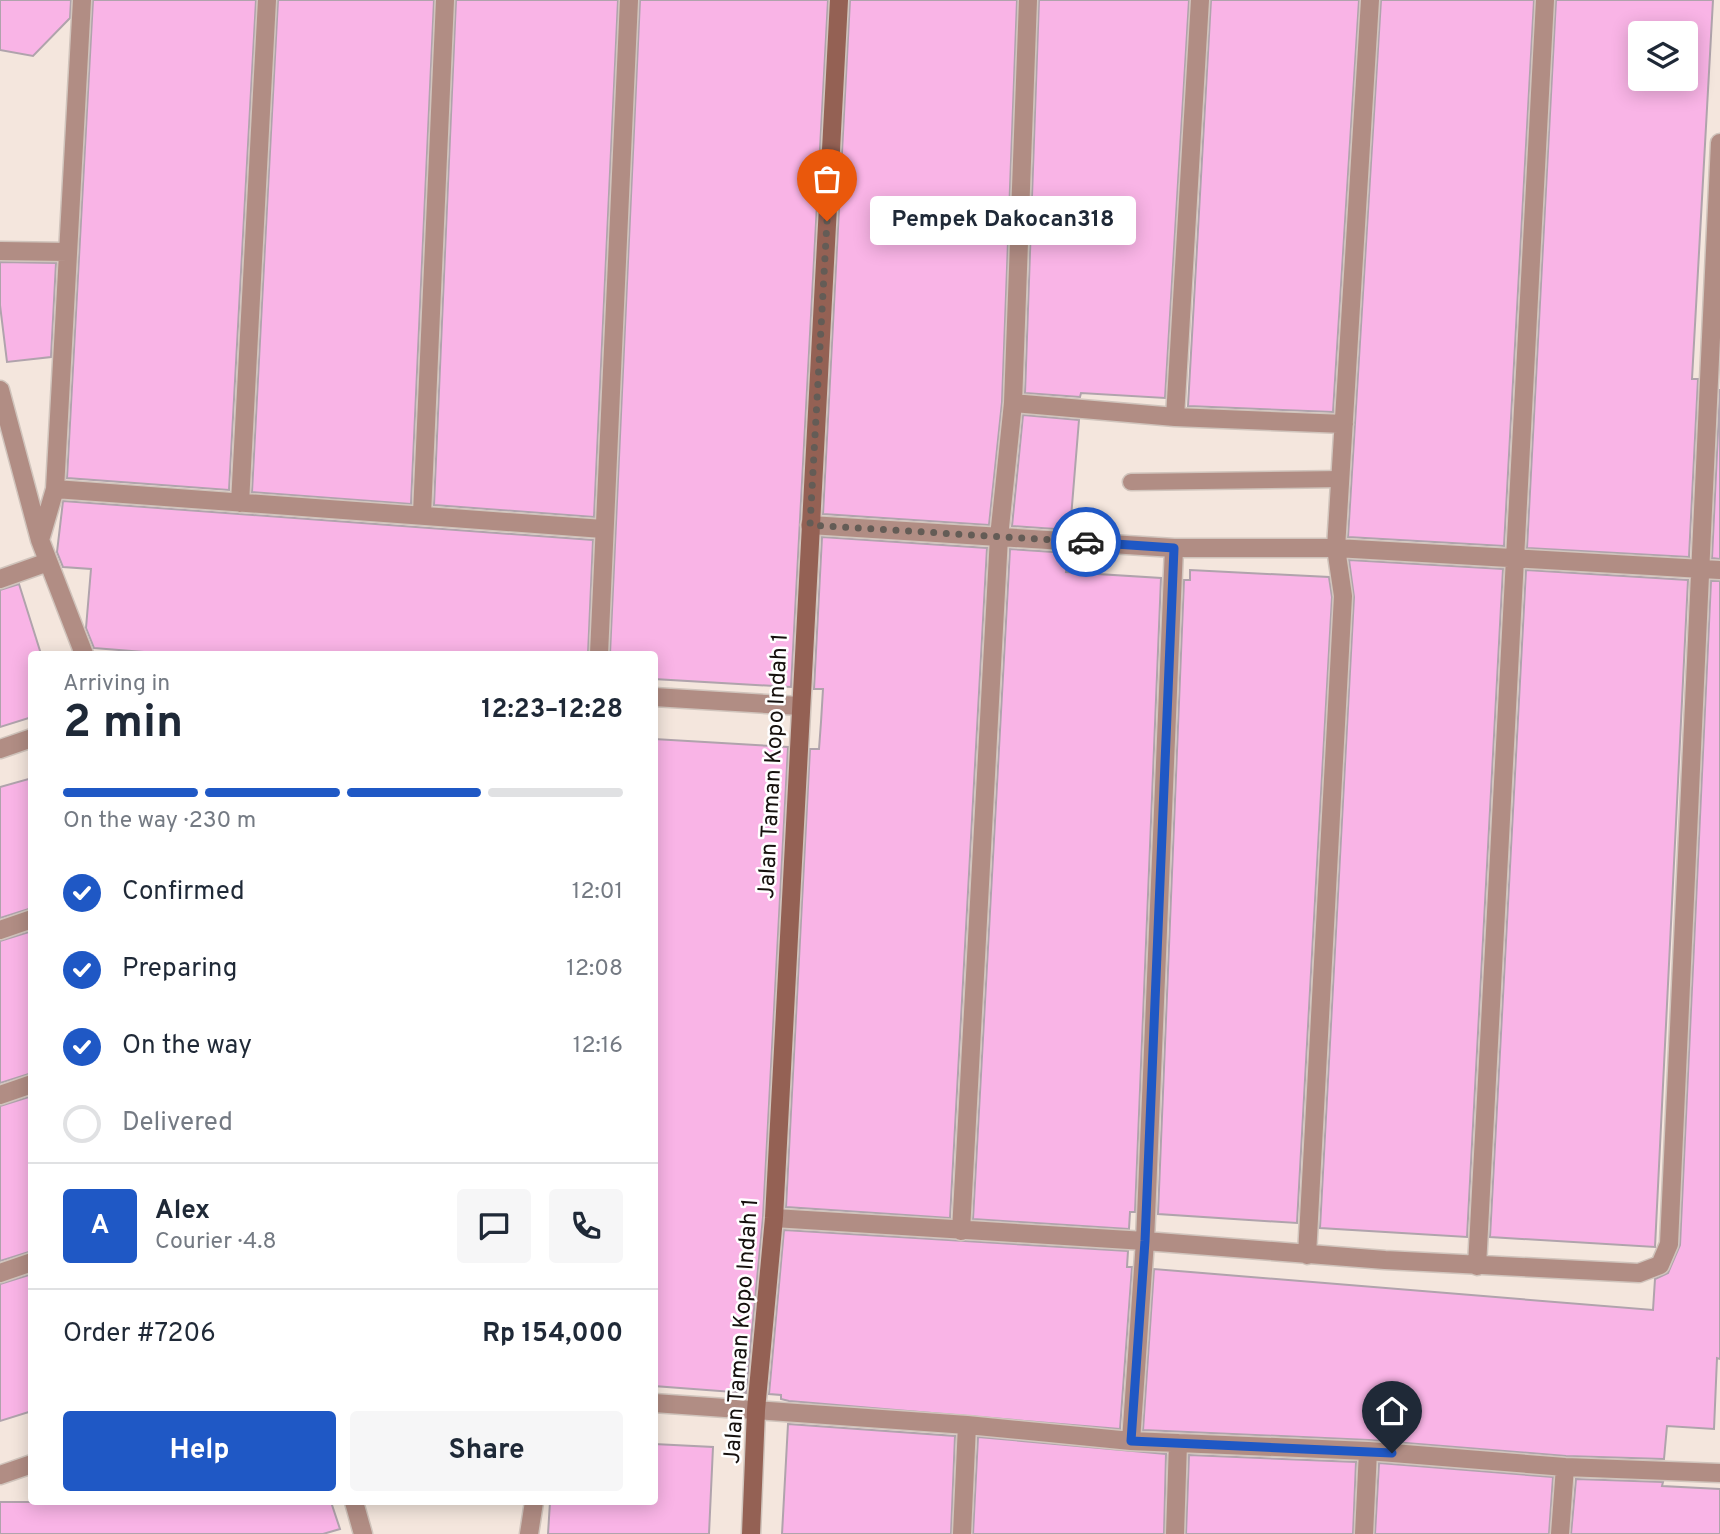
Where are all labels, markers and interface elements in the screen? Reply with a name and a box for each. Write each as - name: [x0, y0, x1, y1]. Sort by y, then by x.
- map controls: [1628, 21, 1698, 91]
- button: layers: [1628, 21, 1698, 91]
- pin: [797, 149, 857, 221]
- icon: bag: [808, 160, 846, 198]
- callout: Pempek Dakocan318: [869, 196, 1135, 246]
- text: Pempek Dakocan318: [892, 206, 1114, 235]
- courier: [1051, 507, 1121, 577]
- icon: car: [1067, 523, 1105, 561]
- street label: Jalan Taman Kopo Indah 1: [753, 633, 796, 900]
- text: Arriving in: [63, 670, 170, 699]
- text: 12:23–12:28: [481, 694, 623, 727]
- text: 2 min: [63, 695, 183, 754]
- text: On the way · 230 m: [63, 807, 256, 836]
- icon: check: [63, 874, 101, 912]
- text: Confirmed: [122, 876, 245, 909]
- text: 12:01: [572, 878, 623, 907]
- icon: check: [63, 951, 101, 989]
- text: Preparing: [122, 953, 237, 986]
- text: 12:08: [566, 955, 623, 984]
- icon: check: [63, 1028, 101, 1066]
- text: On the way: [122, 1030, 252, 1063]
- text: 12:16: [573, 1032, 623, 1061]
- text: Delivered: [122, 1107, 233, 1140]
- button: chat: [457, 1189, 531, 1263]
- button: phone: [549, 1189, 623, 1263]
- text: Alex: [155, 1195, 210, 1228]
- street label: Jalan Taman Kopo Indah 1: [719, 1198, 766, 1465]
- text: A: [91, 1210, 109, 1243]
- text: Courier · 4.8: [155, 1228, 276, 1257]
- text: Order #7206: [63, 1318, 216, 1351]
- text: Rp 154,000: [482, 1318, 623, 1351]
- pin: [1362, 1381, 1422, 1453]
- icon: home: [1373, 1392, 1411, 1430]
- button: Help: [63, 1411, 336, 1491]
- button: Share: [350, 1411, 623, 1491]

